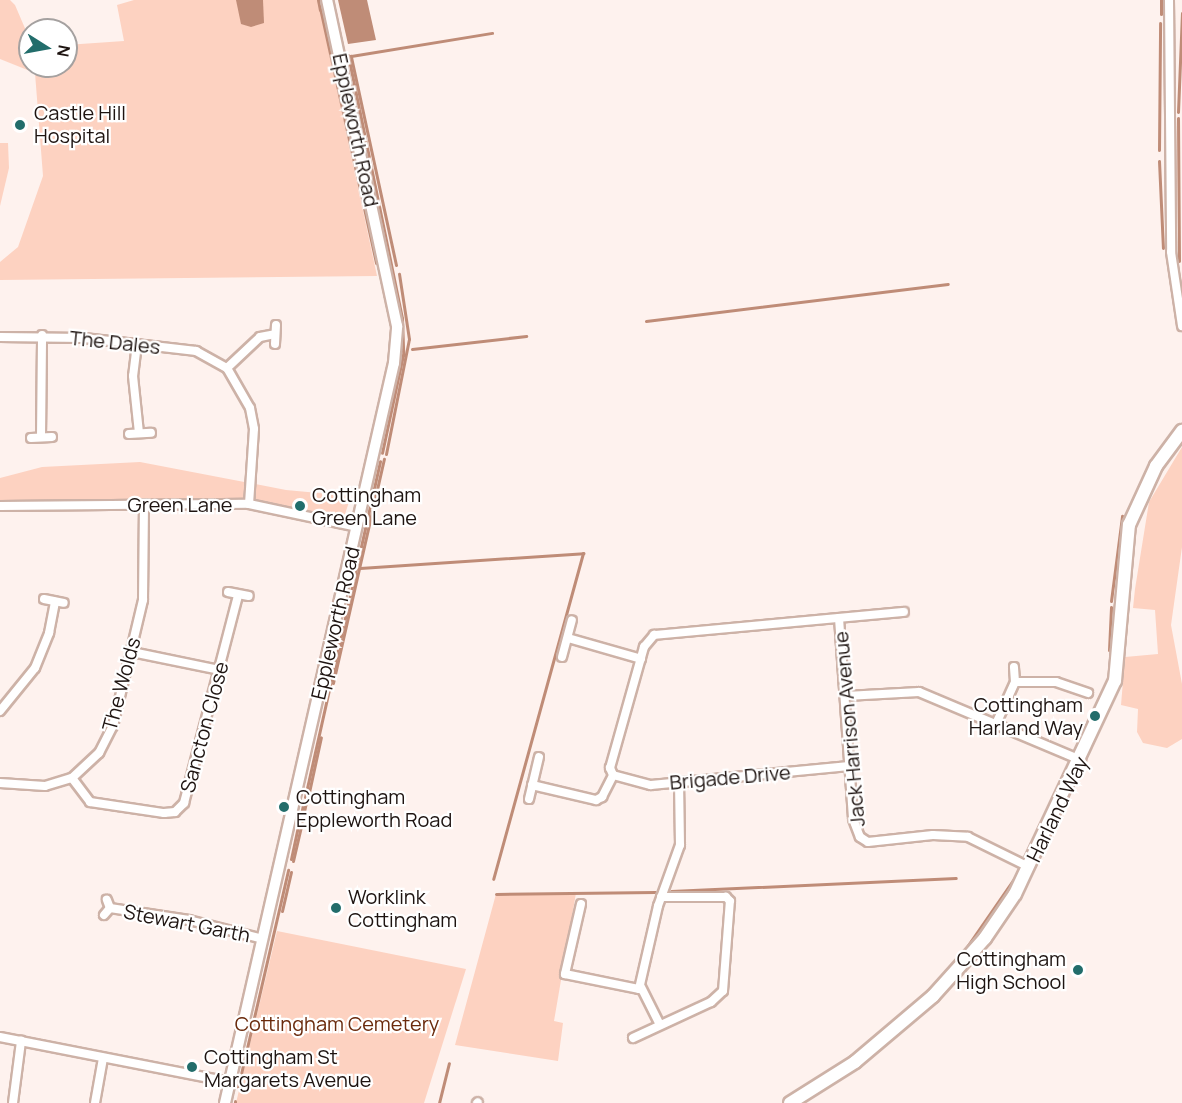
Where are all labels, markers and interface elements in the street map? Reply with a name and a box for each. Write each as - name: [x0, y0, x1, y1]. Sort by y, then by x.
- north arrow: [18, 18, 78, 78]
- text: N: [52, 43, 76, 59]
- street label: Eppleworth Road: [328, 51, 384, 209]
- place label: Castle Hill Hospital: [34, 101, 126, 148]
- marker: Castle Hill Hospital: [11, 116, 29, 134]
- street label: The Dales: [69, 325, 161, 359]
- place label: Cottingham Green Lane: [312, 482, 421, 529]
- street label: Green Lane: [128, 492, 232, 516]
- marker: Cottingham Green Lane: [293, 499, 307, 513]
- street label: Eppleworth Road: [306, 544, 364, 702]
- street label: Jack Harrison Avenue: [829, 630, 869, 828]
- street label: The Wolds: [97, 635, 145, 733]
- street label: Sancton Close: [175, 659, 233, 795]
- place label: Cottingham Harland Way: [969, 692, 1083, 739]
- marker: Cottingham Harland Way: [1088, 709, 1102, 723]
- street label: Harland Way: [1021, 752, 1093, 866]
- street label: Brigade Drive: [668, 760, 792, 794]
- place label: Cottingham Eppleworth Road: [296, 784, 452, 831]
- marker: Cottingham Eppleworth Road: [277, 800, 291, 814]
- place label: Worklink Cottingham: [348, 885, 457, 932]
- street label: Stewart Garth: [122, 899, 252, 947]
- marker: Worklink Cottingham: [329, 901, 343, 915]
- place label: Cottingham High School: [956, 946, 1066, 993]
- marker: Cottingham High School: [1071, 963, 1085, 977]
- park label: Cottingham Cemetery: [235, 1011, 439, 1035]
- place label: Cottingham St Margarets Avenue: [204, 1044, 371, 1091]
- marker: Cottingham St Margarets Avenue: [185, 1060, 199, 1074]

